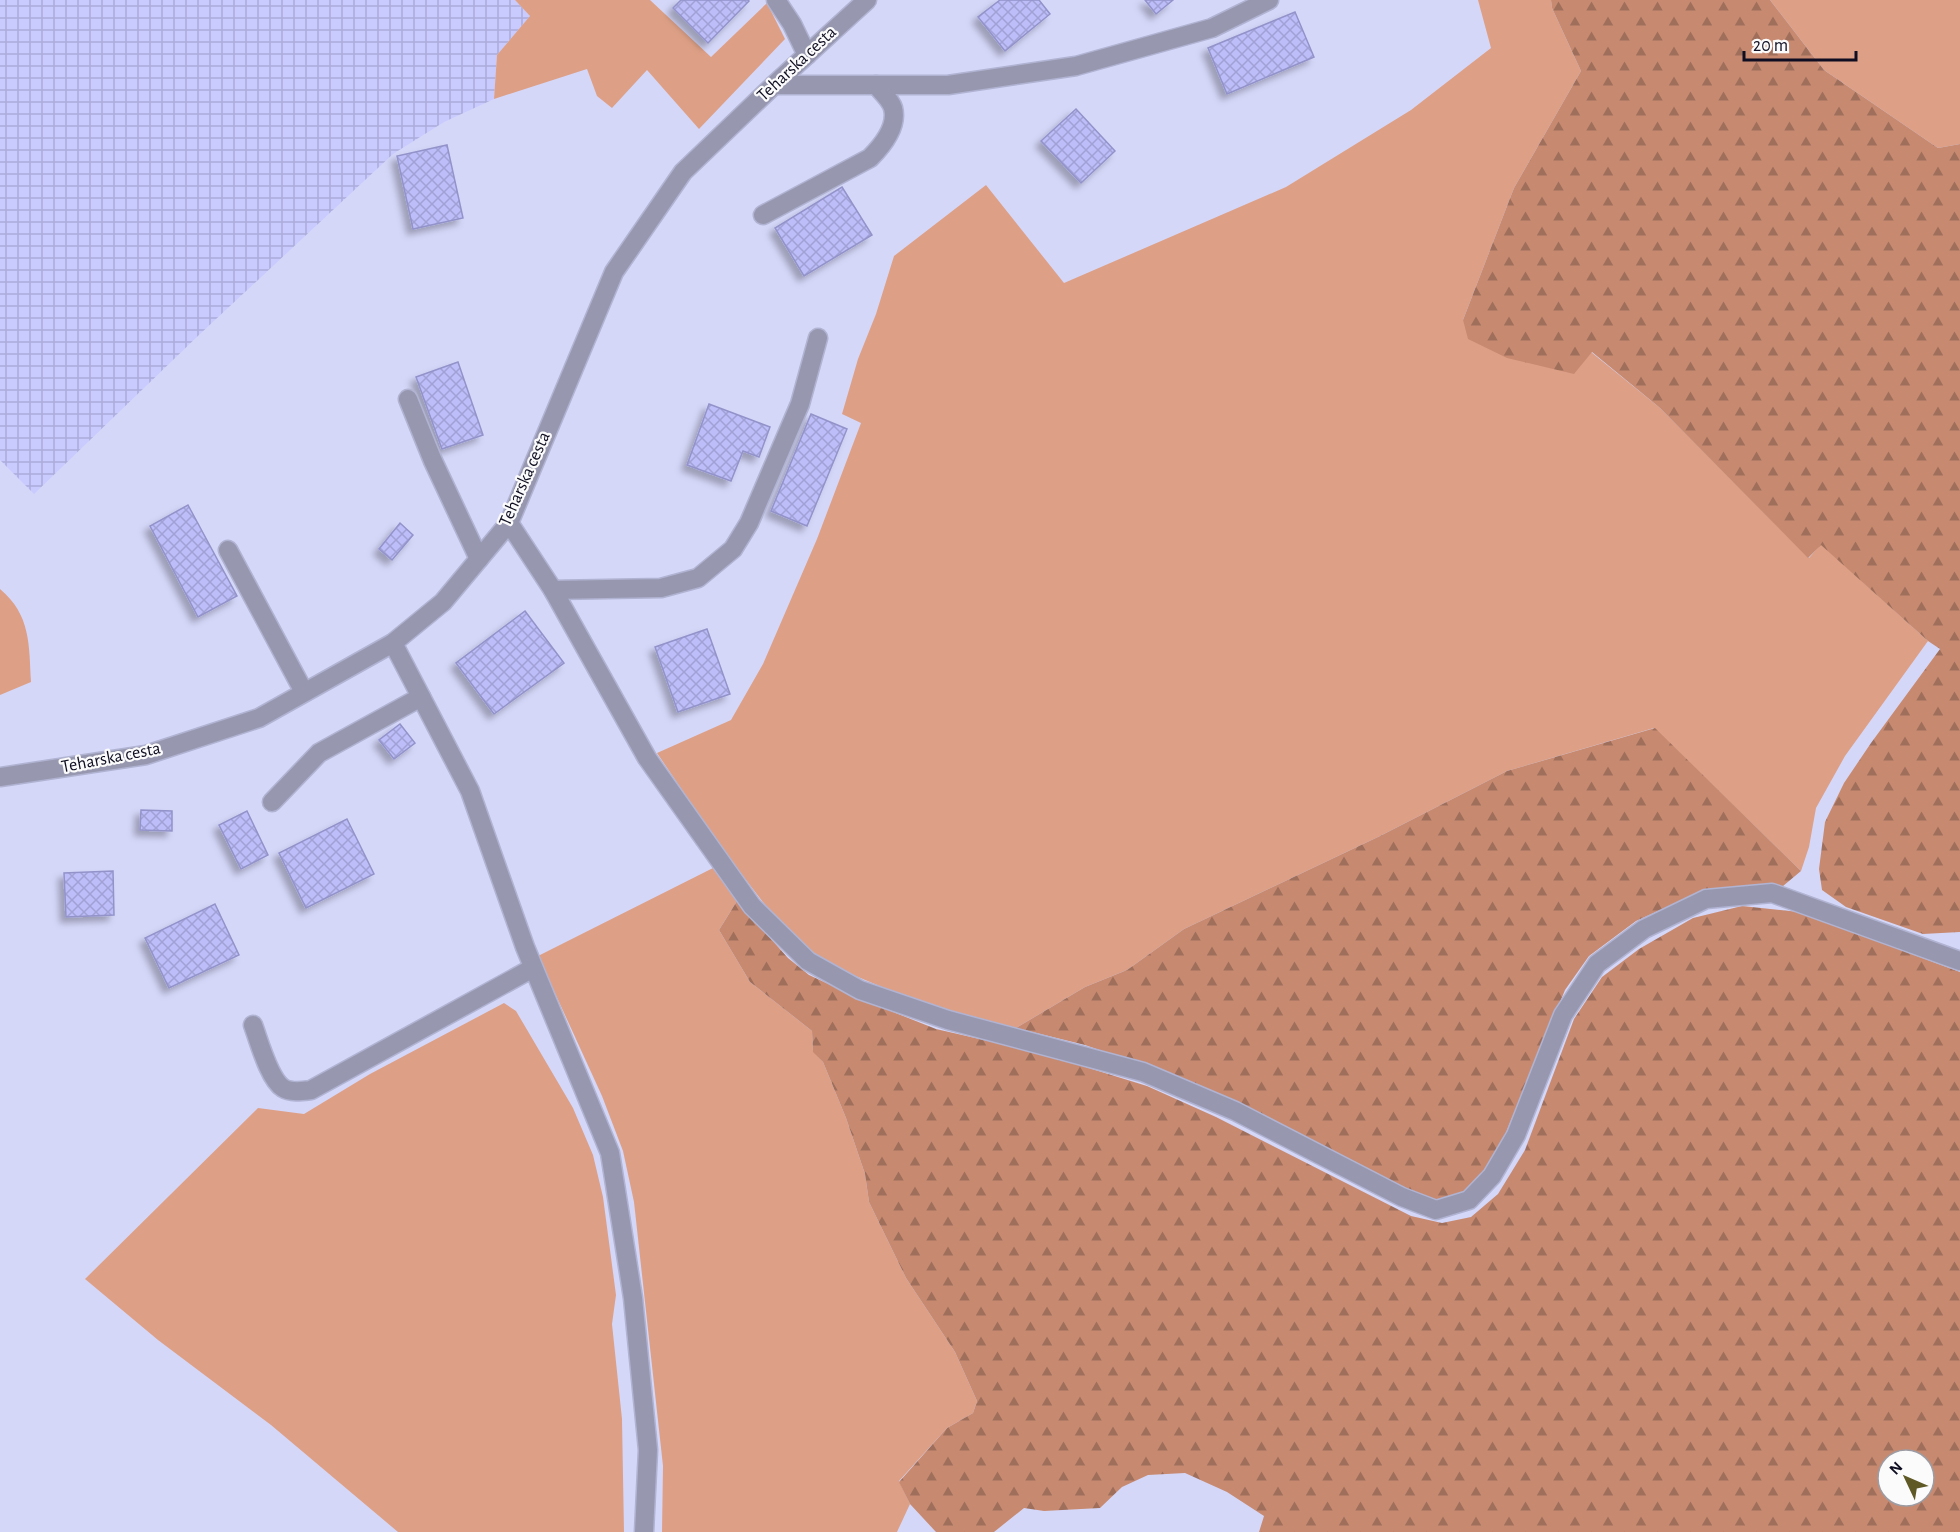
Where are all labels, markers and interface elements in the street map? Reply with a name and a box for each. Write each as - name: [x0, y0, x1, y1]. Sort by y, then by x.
- street label: Teharska cesta: [754, 23, 840, 105]
- scale bar: [1744, 24, 1856, 62]
- text: 20 m: [1753, 37, 1788, 55]
- street label: Teharska cesta: [496, 429, 554, 529]
- street label: Teharska cesta: [60, 740, 162, 776]
- north arrow: [1876, 1448, 1936, 1508]
- text: N: [1886, 1459, 1906, 1478]

